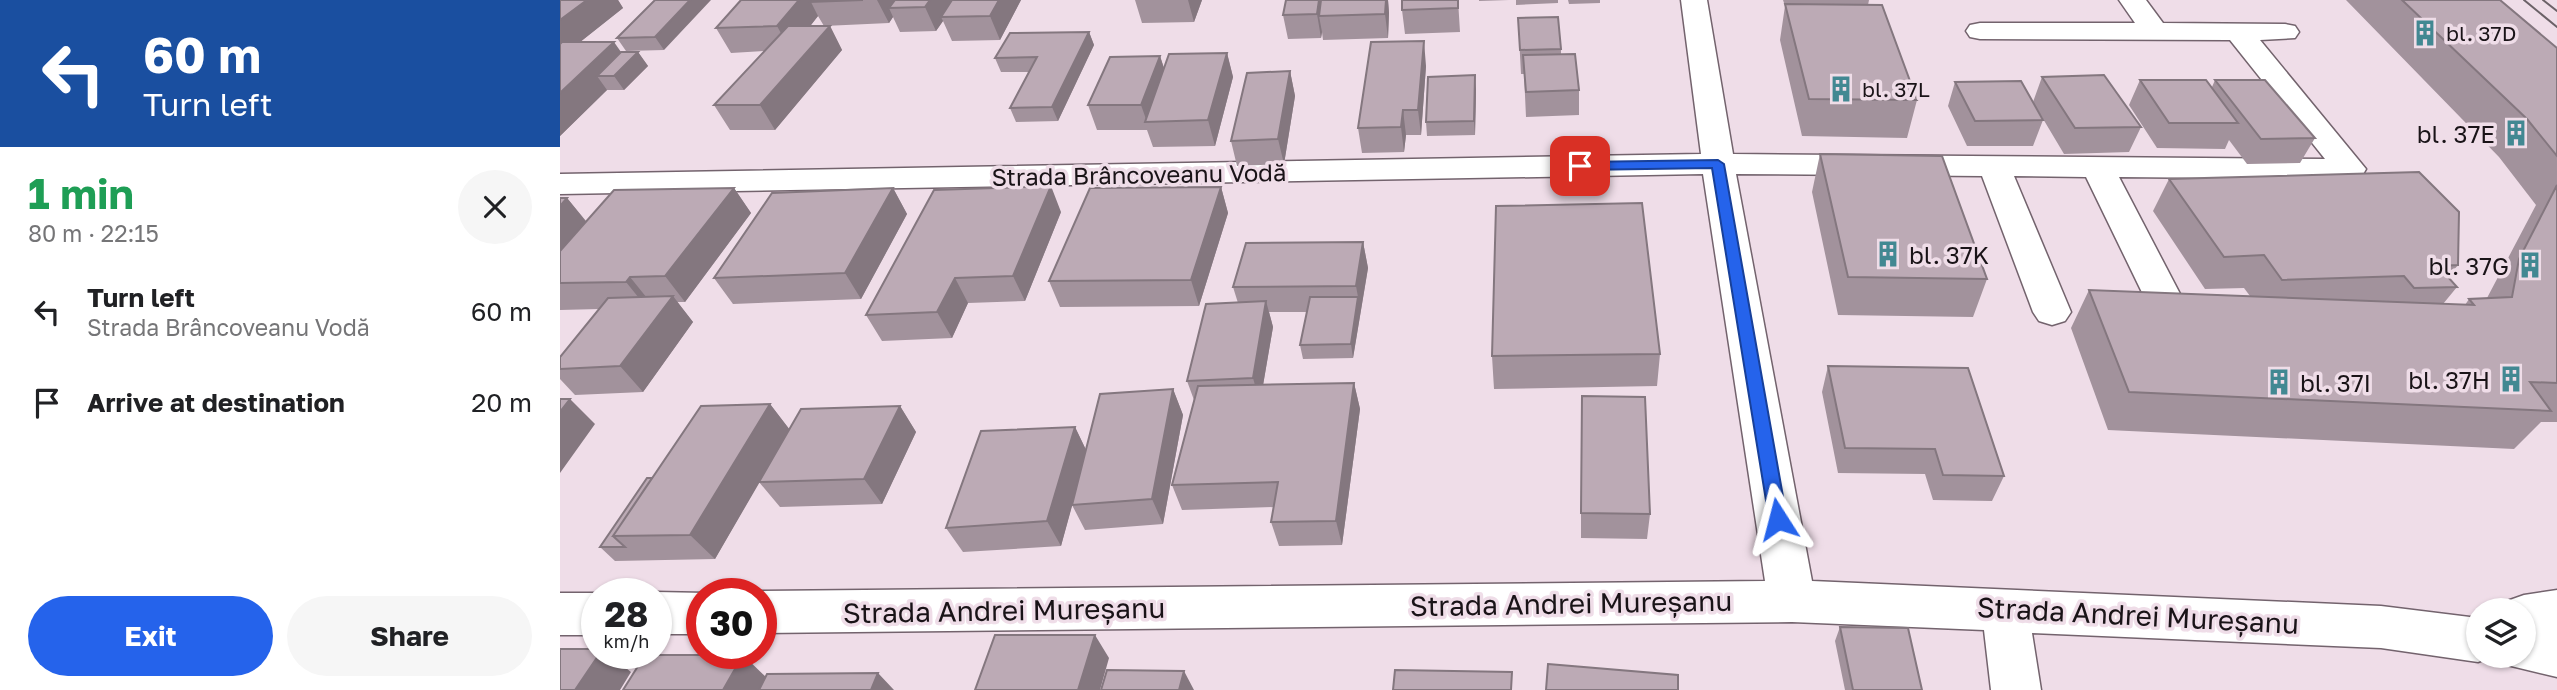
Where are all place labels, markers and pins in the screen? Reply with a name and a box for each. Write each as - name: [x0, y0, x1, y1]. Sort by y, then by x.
- building icon: bl. 37D: [2410, 18, 2440, 48]
- place label: bl. 37D: [2446, 20, 2516, 46]
- building icon: bl. 37L: [1826, 74, 1856, 104]
- place label: bl. 37L: [1862, 76, 1930, 102]
- building icon: bl. 37E: [2501, 118, 2531, 148]
- place label: bl. 37E: [2417, 119, 2495, 148]
- pin: [1550, 136, 1610, 196]
- building icon: bl. 37K: [1873, 239, 1903, 269]
- place label: bl. 37K: [1909, 240, 1989, 269]
- building icon: bl. 37G: [2515, 250, 2545, 280]
- place label: bl. 37G: [2428, 251, 2509, 280]
- building icon: bl. 37H: [2496, 364, 2526, 394]
- place label: bl. 37H: [2408, 365, 2490, 394]
- building icon: bl. 37I: [2264, 367, 2294, 397]
- place label: bl. 37I: [2300, 368, 2371, 397]

